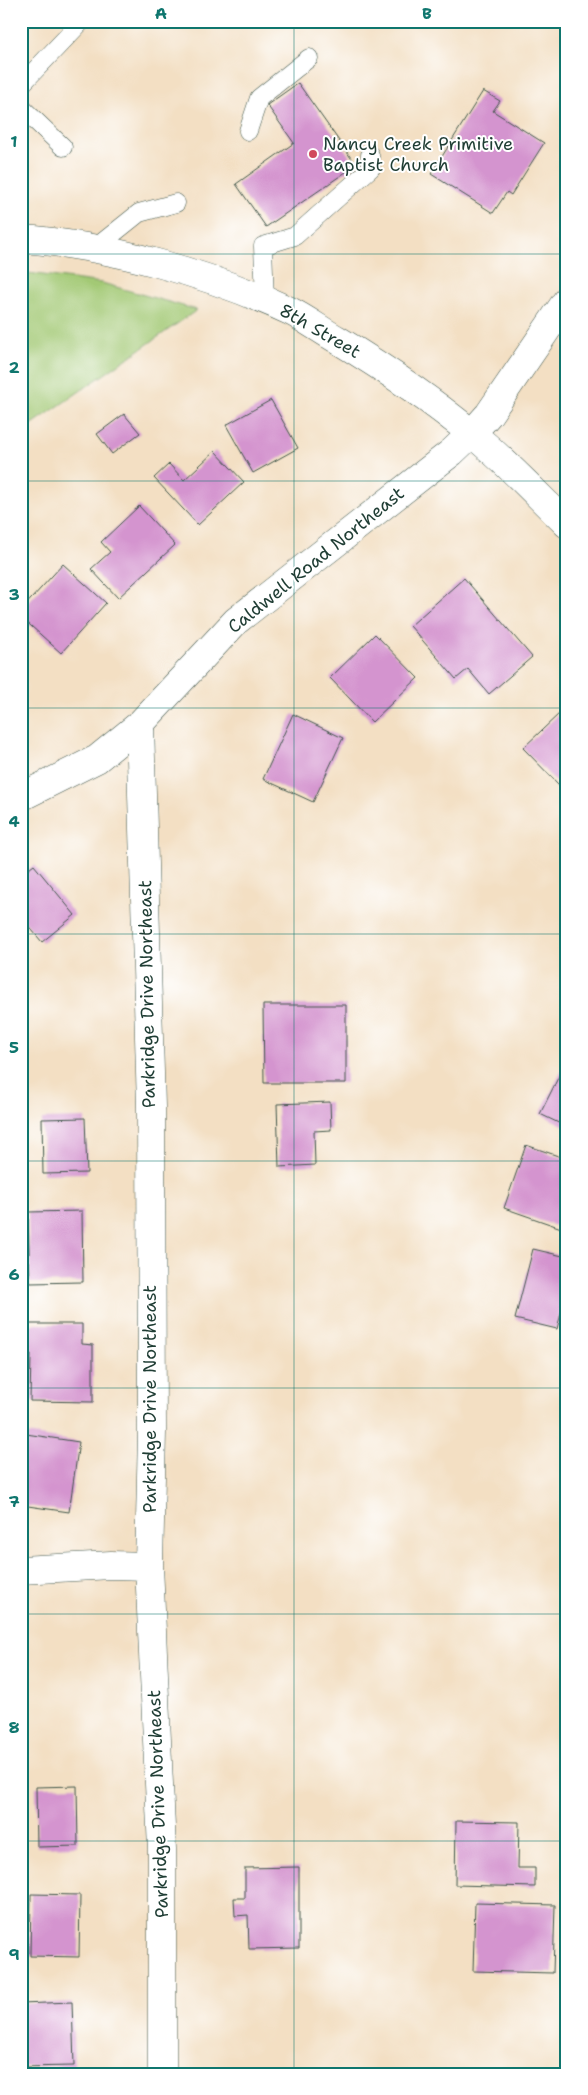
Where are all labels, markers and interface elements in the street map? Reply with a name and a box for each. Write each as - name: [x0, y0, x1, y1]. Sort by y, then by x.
- text: A: [155, 3, 167, 24]
- text: B: [422, 3, 432, 24]
- text: 1: [10, 131, 18, 152]
- place label: Nancy Creek Primitive Baptist Church: [323, 132, 513, 177]
- marker: Nancy Creek Primitive Baptist Church: [307, 148, 319, 160]
- street label: 8th Street: [275, 298, 365, 364]
- text: 2: [8, 357, 20, 378]
- street label: Caldwell Road Northeast: [223, 481, 409, 639]
- text: 3: [8, 584, 20, 605]
- text: 4: [8, 811, 20, 832]
- street label: Parkridge Drive Northeast: [133, 880, 161, 1108]
- text: 5: [9, 1037, 19, 1058]
- text: 6: [8, 1264, 20, 1285]
- street label: Parkridge Drive Northeast: [138, 1285, 162, 1513]
- text: 7: [8, 1491, 20, 1512]
- street label: Parkridge Drive Northeast: [142, 1689, 174, 1918]
- text: 8: [8, 1717, 20, 1738]
- text: 9: [8, 1944, 20, 1965]

